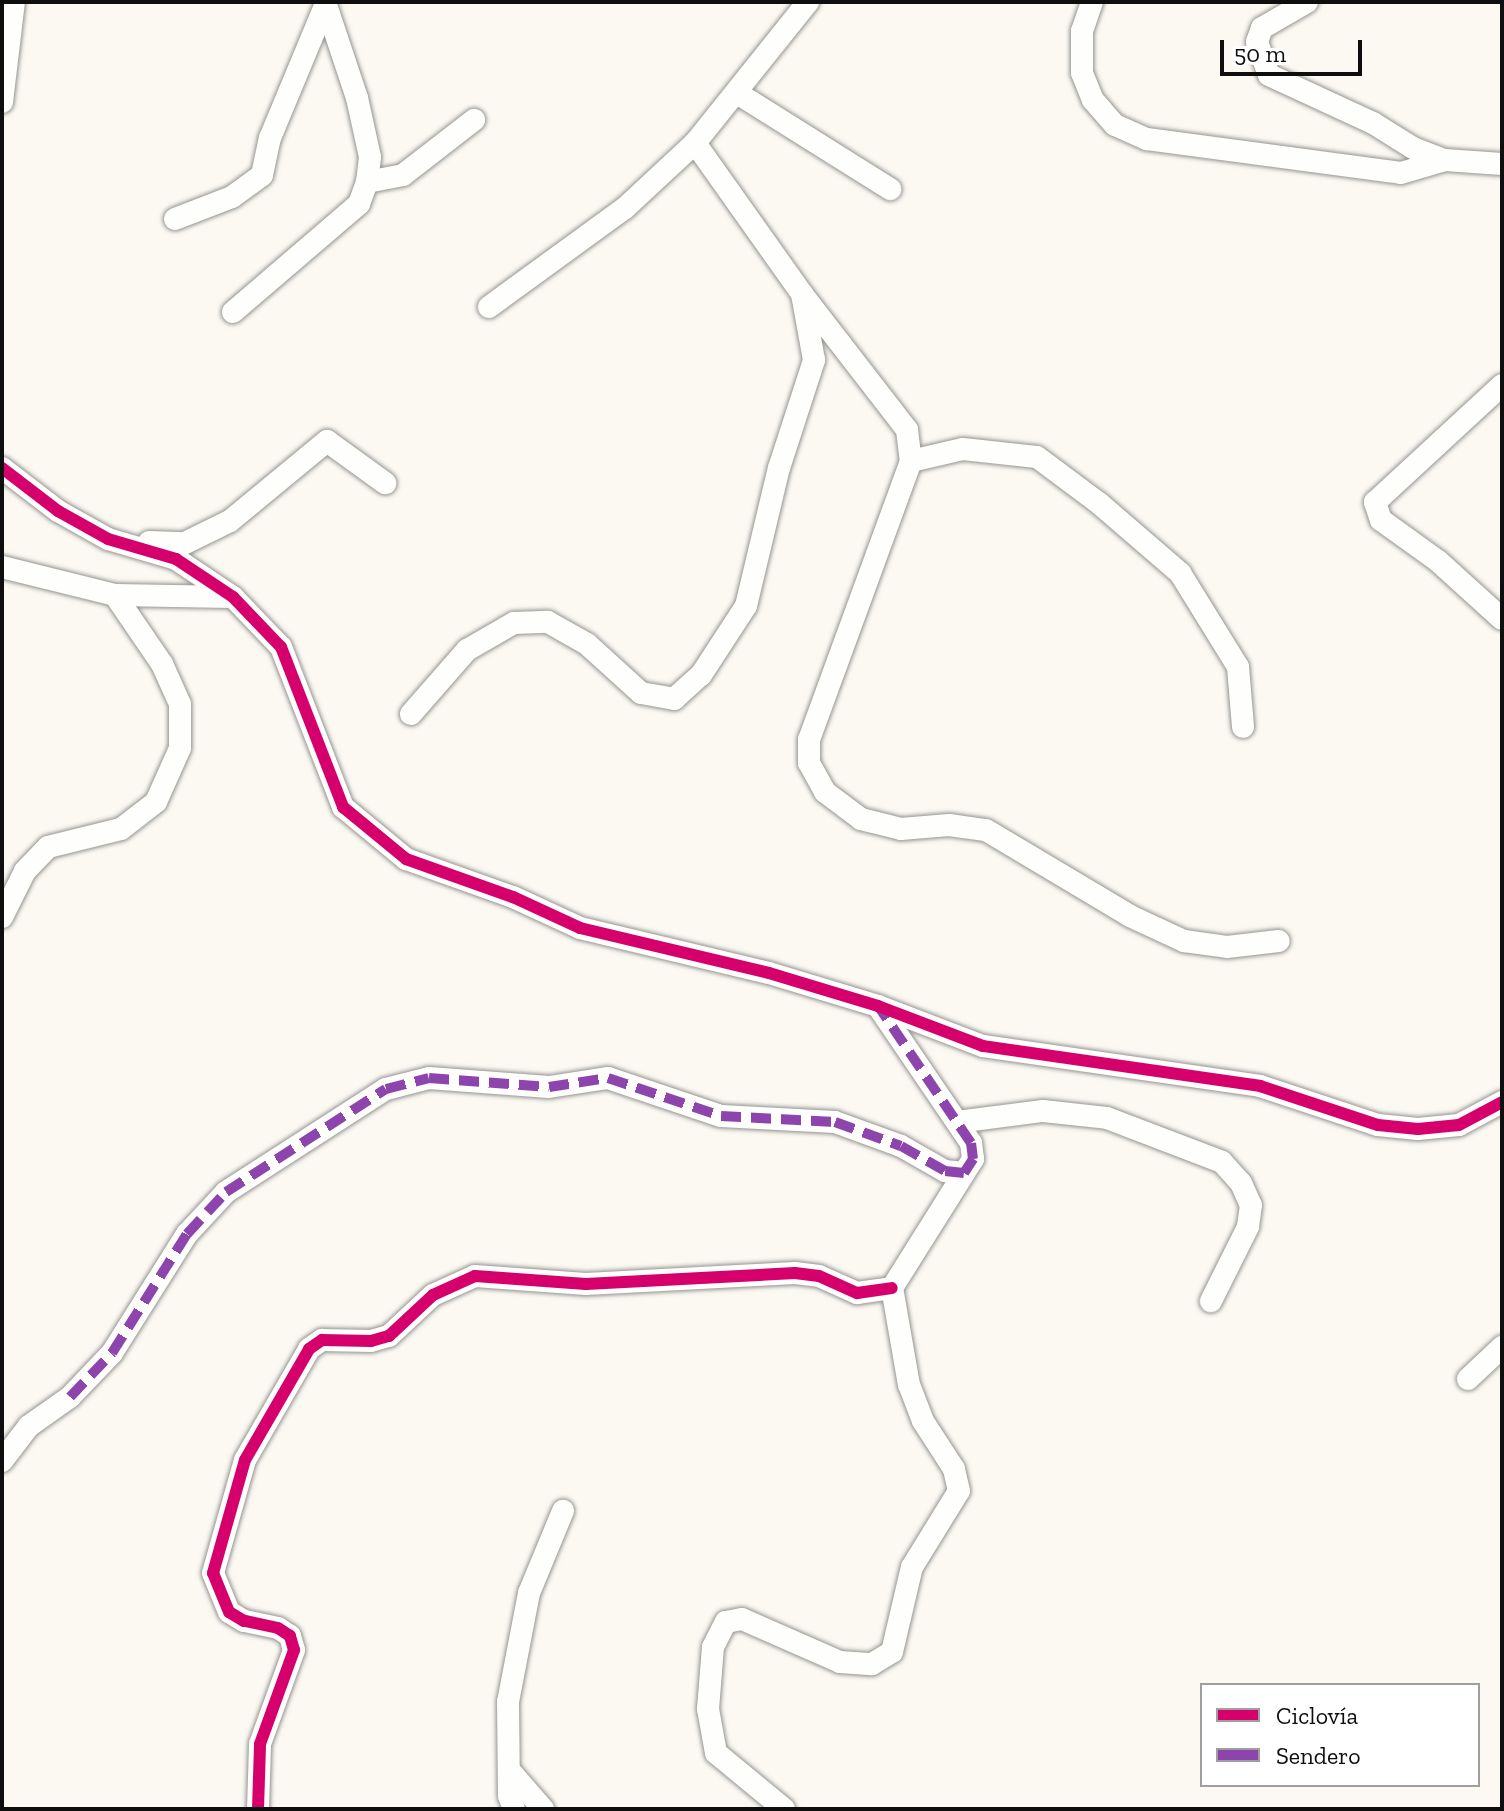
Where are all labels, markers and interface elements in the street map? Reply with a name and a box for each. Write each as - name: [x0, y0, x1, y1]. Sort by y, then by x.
- scale bar: [1224, 24, 1366, 74]
- text: 50 m: [1234, 39, 1286, 68]
- legend: [1200, 1683, 1480, 1787]
- text: Ciclovía: [1276, 1701, 1358, 1730]
- text: Sendero: [1276, 1741, 1361, 1770]

